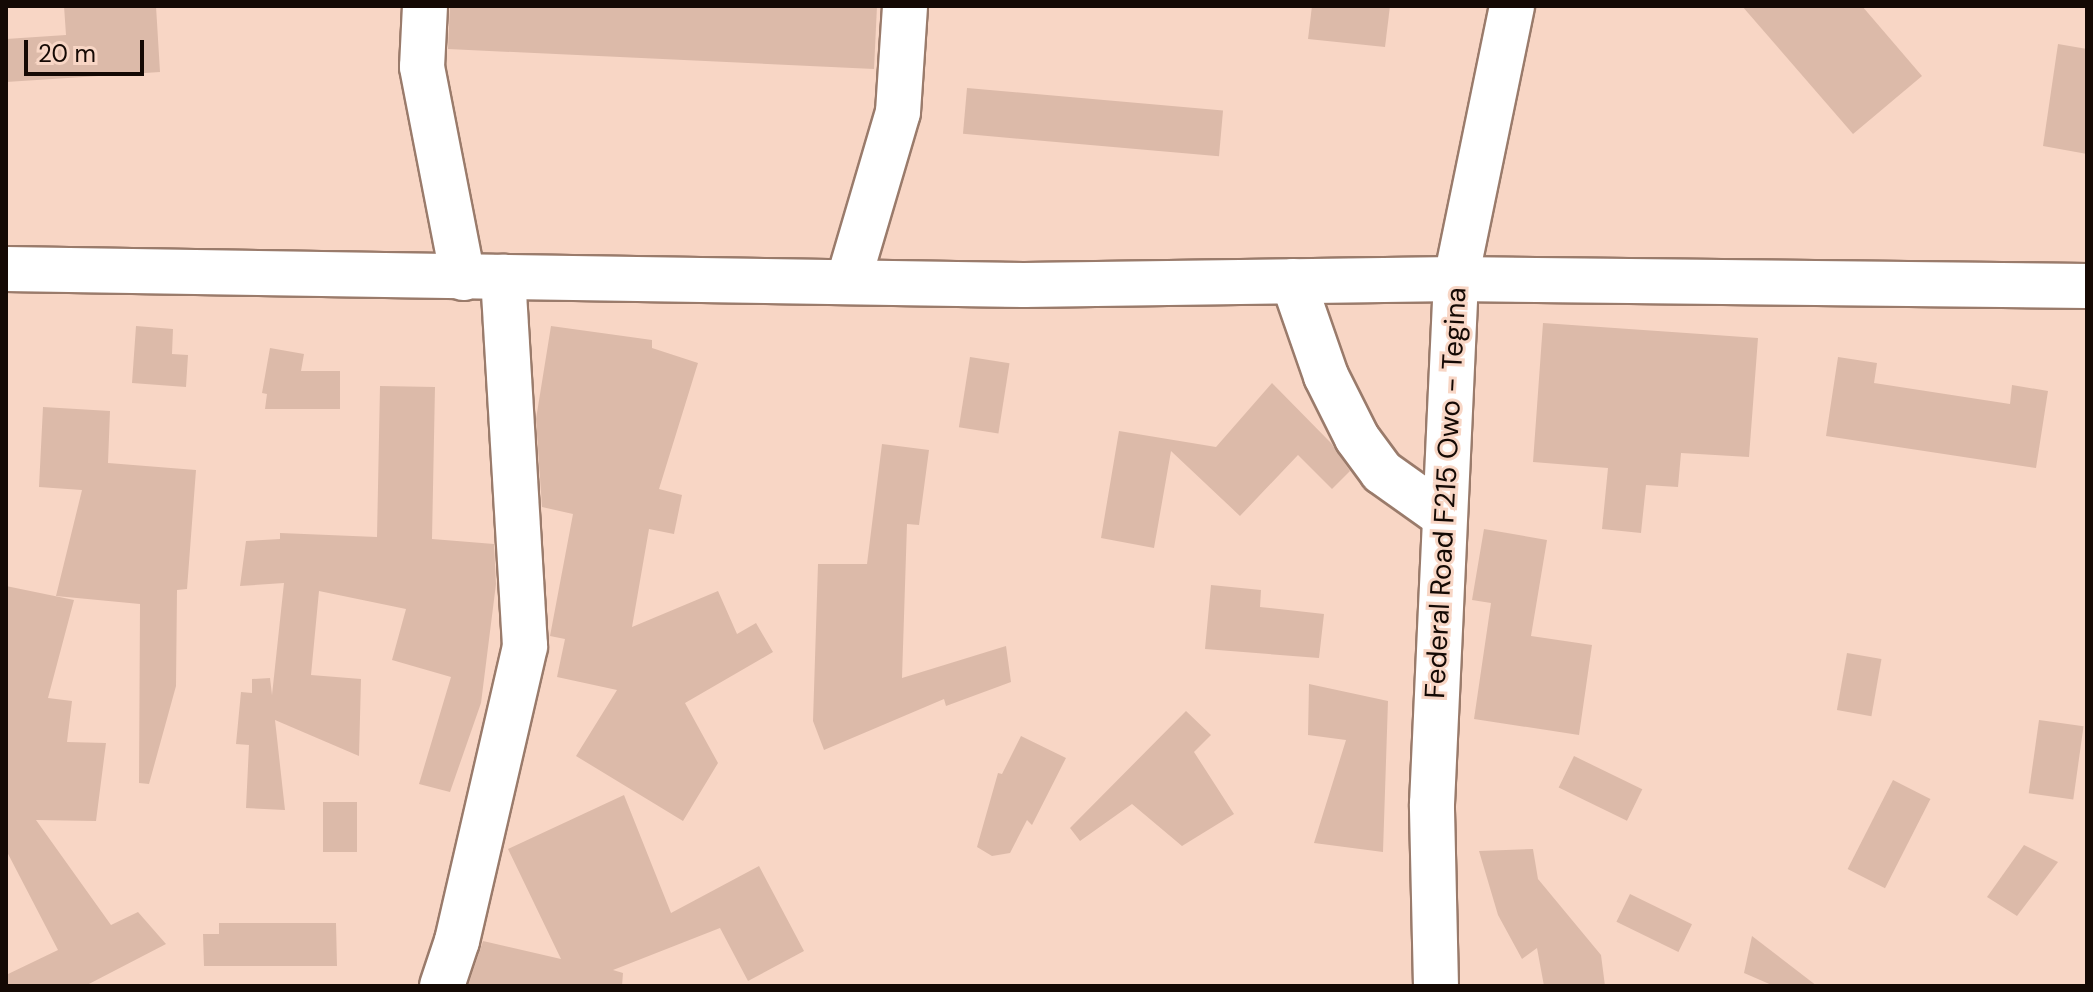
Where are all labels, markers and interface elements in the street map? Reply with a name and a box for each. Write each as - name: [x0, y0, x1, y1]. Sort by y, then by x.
- scale bar: [28, 24, 148, 74]
- text: 20 m: [38, 38, 96, 69]
- street label: Federal Road F215 Owo - Tegina: [1418, 286, 1474, 700]

